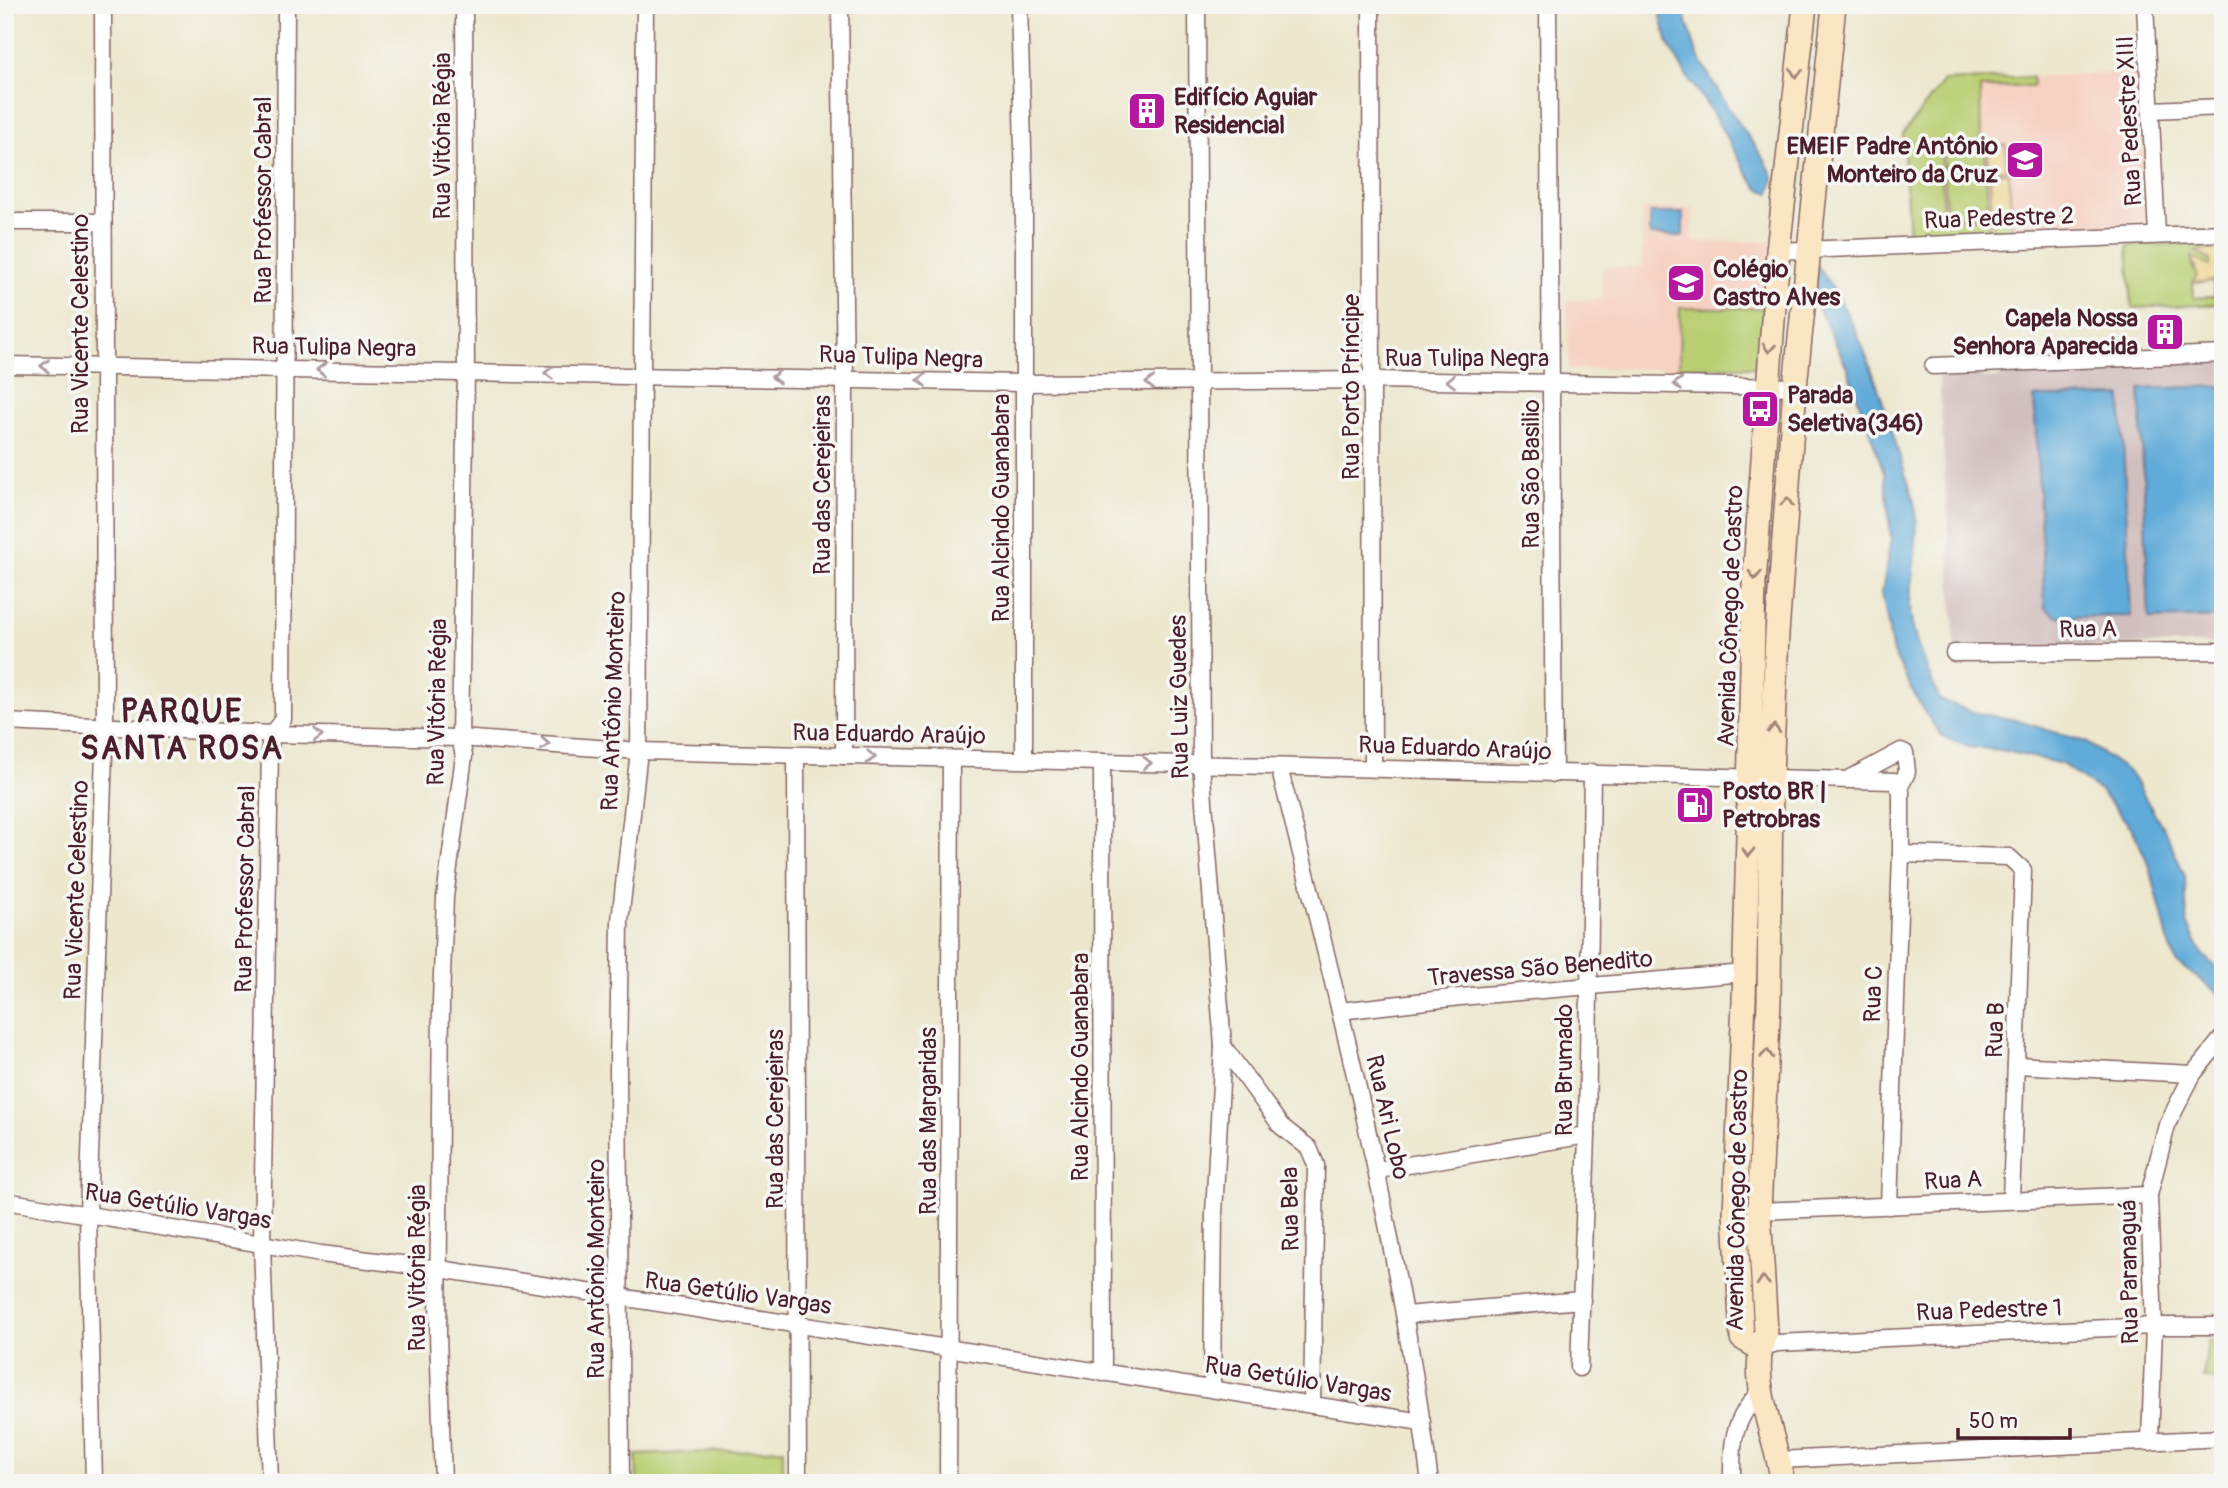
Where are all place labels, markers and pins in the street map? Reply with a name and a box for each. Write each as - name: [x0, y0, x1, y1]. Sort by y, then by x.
- place label: Edifício Aguiar Residencial: [1174, 83, 1318, 140]
- building icon: Edifício Aguiar Residencial: [1126, 90, 1168, 132]
- place label: EMEIF Padre Antônio Monteiro da Cruz: [1787, 132, 1998, 189]
- school or university icon: EMEIF Padre Antônio Monteiro da Cruz: [2004, 139, 2046, 181]
- place label: Colégio Castro Alves: [1713, 255, 1840, 312]
- school or university icon: Colégio Castro Alves: [1665, 262, 1707, 304]
- place label: Capela Nossa Senhora Aparecida: [1953, 304, 2138, 361]
- building icon: Capela Nossa Senhora Aparecida: [2144, 311, 2186, 353]
- place label: Parada Seletiva(346): [1787, 381, 1924, 438]
- bus stop icon: Parada Seletiva(346): [1739, 388, 1781, 430]
- place label: Posto BR | Petrobras: [1722, 777, 1827, 834]
- fuel station icon: Posto BR | Petrobras: [1674, 784, 1716, 826]

